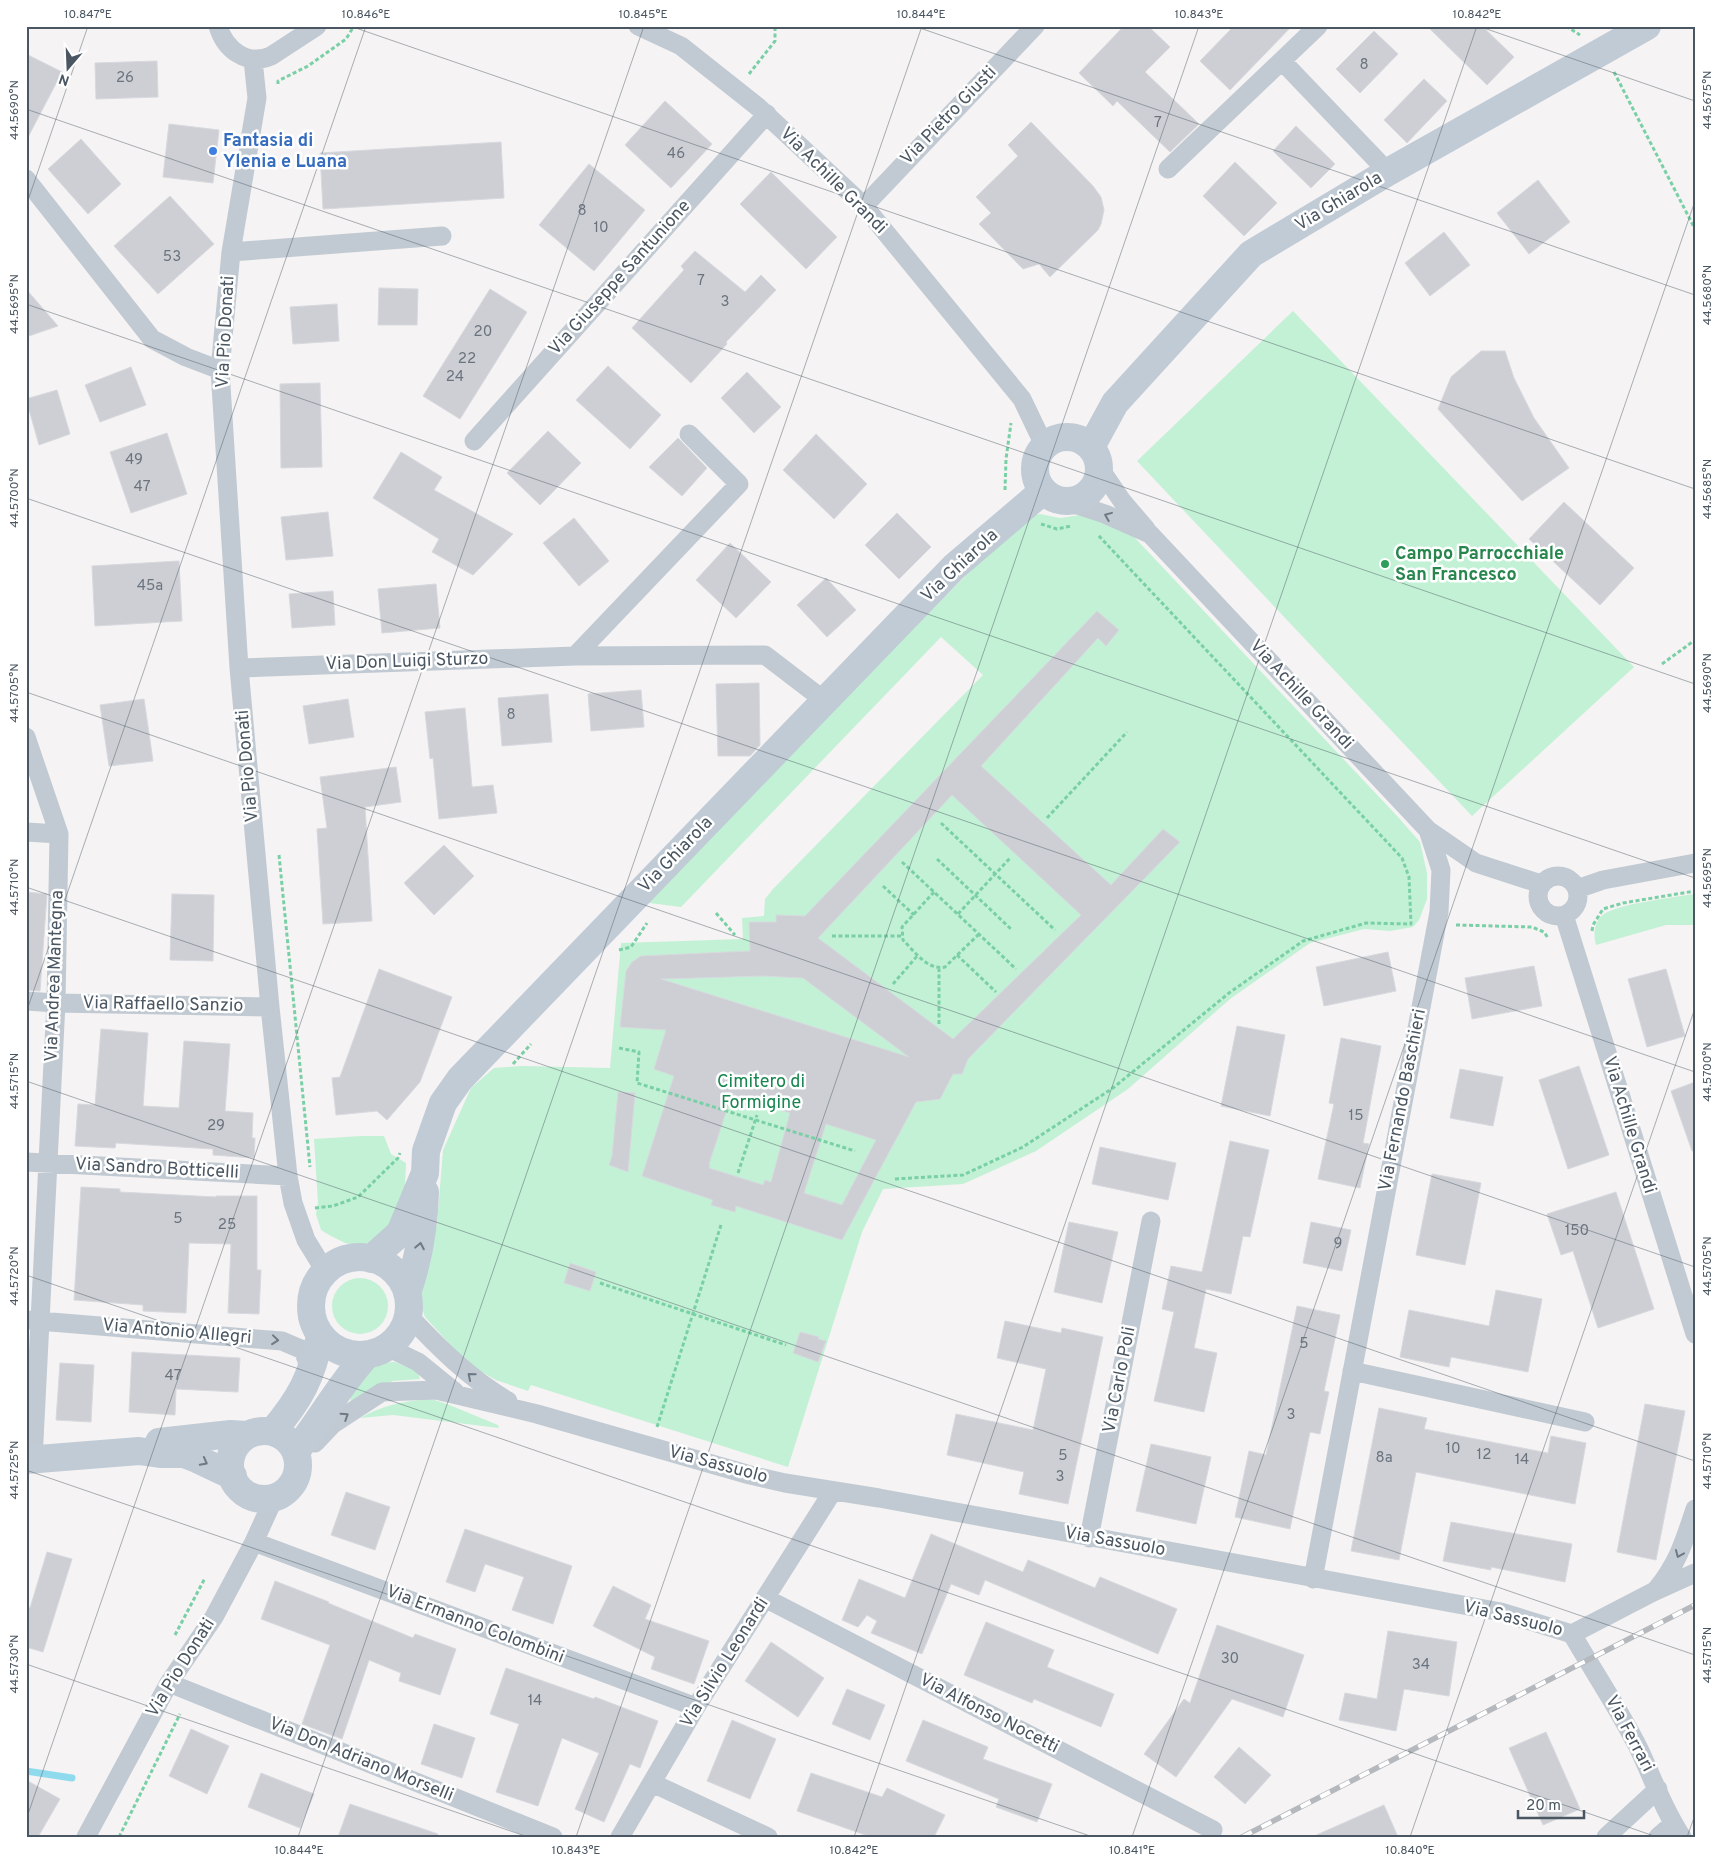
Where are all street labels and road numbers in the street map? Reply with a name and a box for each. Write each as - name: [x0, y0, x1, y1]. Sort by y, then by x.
- street label: Via Pietro Giusti: [896, 62, 1002, 170]
- street label: Via Achille Grandi: [775, 123, 891, 239]
- street label: Via Ghiarola: [1291, 167, 1387, 237]
- street label: Via Giuseppe Santunione: [544, 195, 696, 361]
- street label: Via Pio Donati: [212, 275, 240, 389]
- street label: Via Ghiarola: [916, 524, 1004, 608]
- street label: Via Achille Grandi: [1244, 635, 1358, 755]
- street label: Via Don Luigi Sturzo: [325, 648, 489, 676]
- street label: Via Pio Donati: [232, 709, 264, 823]
- street label: Via Ghiarola: [634, 812, 718, 898]
- street label: Via Andrea Mantegna: [41, 890, 69, 1062]
- street label: Via Raffaello Sanzio: [82, 992, 244, 1018]
- street label: Via Fernando Baschieri: [1374, 1007, 1432, 1193]
- street label: Via Achille Grandi: [1597, 1054, 1661, 1196]
- street label: Via Sandro Botticelli: [74, 1153, 240, 1185]
- street label: Via Antonio Allegri: [101, 1314, 253, 1350]
- street label: Via Carlo Poli: [1098, 1325, 1142, 1435]
- street label: Via Sassuolo: [666, 1441, 770, 1489]
- street label: Via Sassuolo: [1063, 1522, 1167, 1562]
- street label: Via Ermanno Colombini: [383, 1580, 567, 1670]
- street label: Via Silvio Leonardi: [676, 1594, 774, 1732]
- street label: Via Sassuolo: [1461, 1596, 1565, 1642]
- street label: Via Pio Donati: [141, 1614, 221, 1722]
- street label: Via Alfonso Nocetti: [915, 1669, 1063, 1759]
- street label: Via Ferrari: [1599, 1692, 1659, 1776]
- street label: Via Don Adriano Morselli: [265, 1712, 457, 1808]

